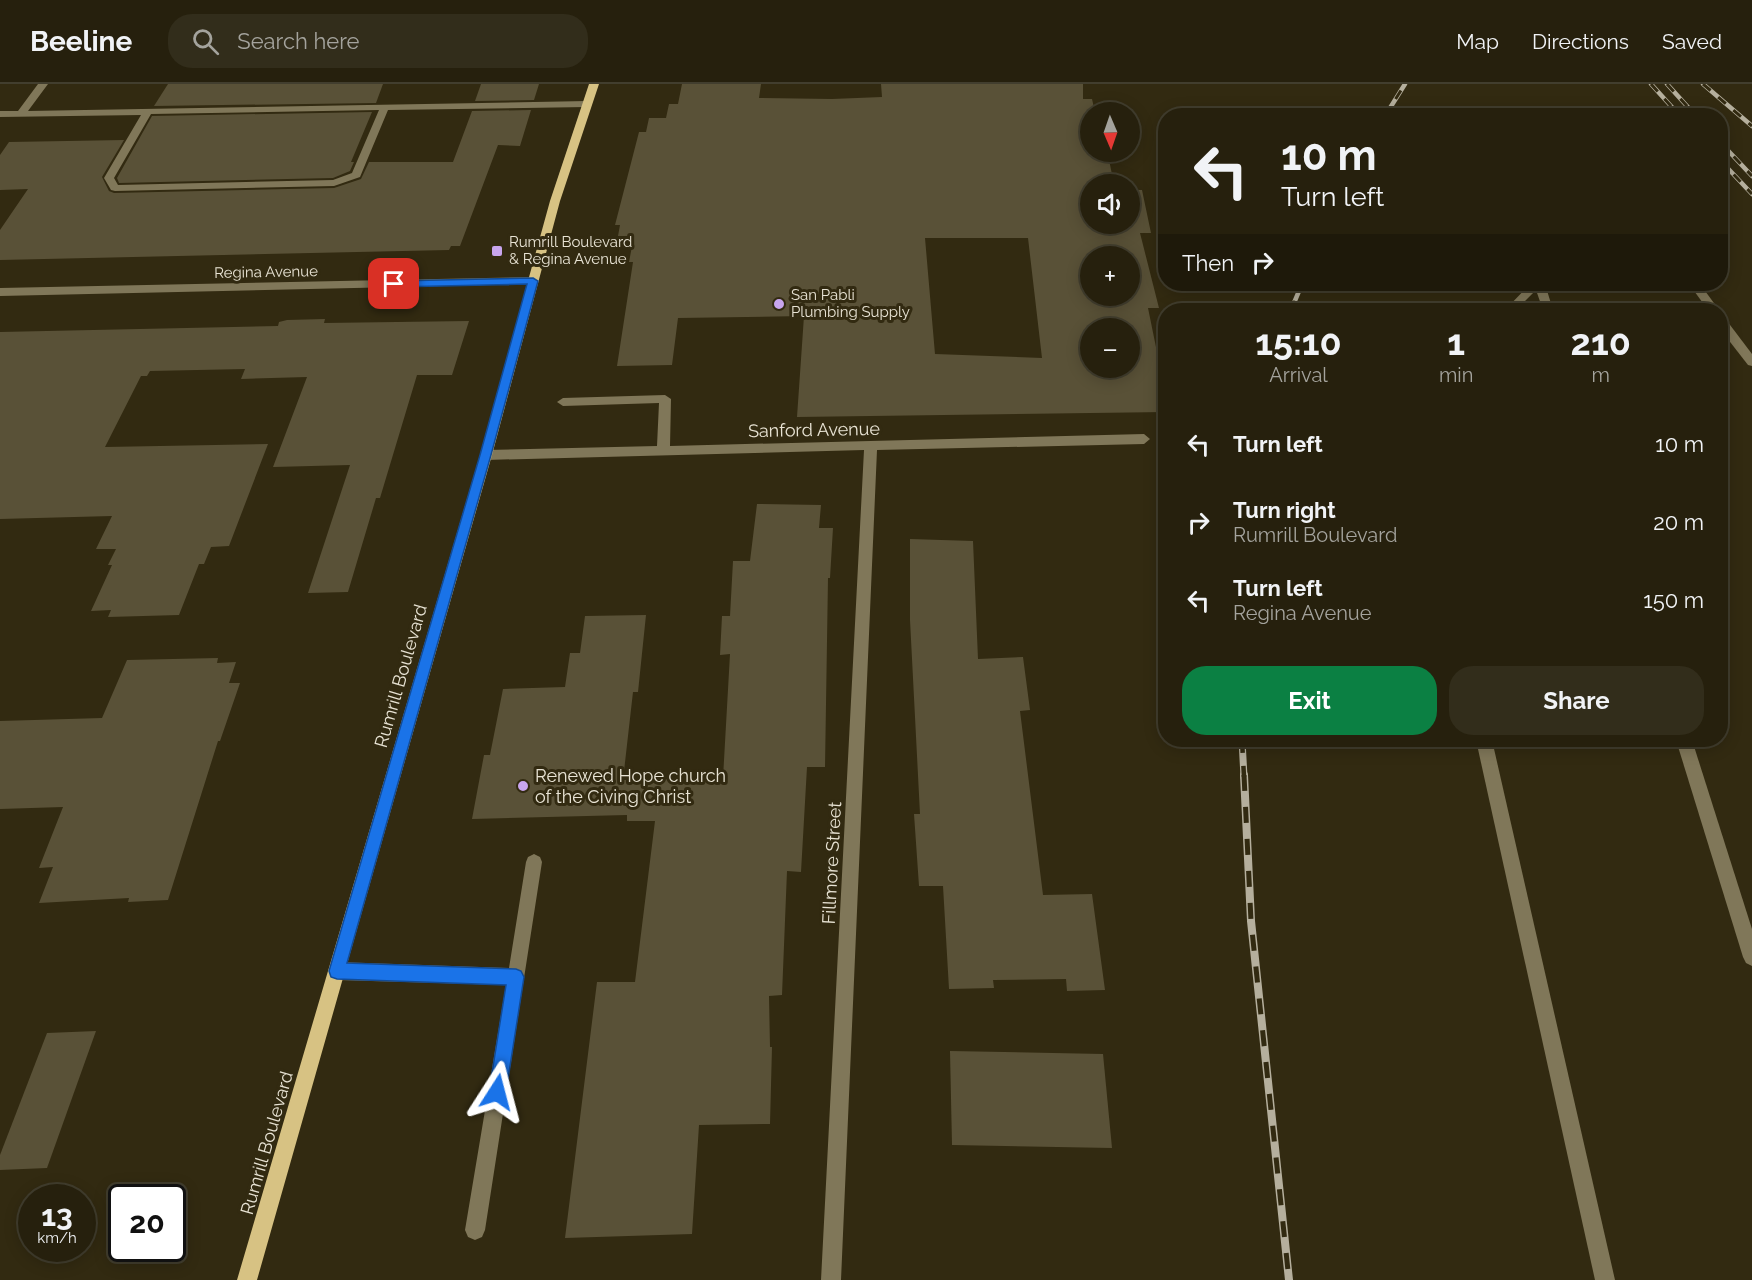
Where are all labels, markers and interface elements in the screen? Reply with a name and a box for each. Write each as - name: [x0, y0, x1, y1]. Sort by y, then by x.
- search box: [168, 14, 588, 68]
- text: Beeline: [30, 25, 132, 58]
- icon: search: [189, 25, 222, 58]
- text: Search here: [237, 28, 359, 54]
- text: Map: [1456, 29, 1499, 54]
- text: Directions: [1532, 29, 1629, 54]
- text: Saved: [1662, 29, 1722, 54]
- north arrow: [1080, 102, 1140, 162]
- map controls: [1080, 102, 1140, 378]
- text: 10 m: [1281, 131, 1377, 180]
- icon: left: [1182, 132, 1260, 210]
- button: sound: [1080, 174, 1140, 234]
- text: Turn left: [1281, 181, 1384, 212]
- place label: Rumrill Boulevard & Regina Avenue: [509, 233, 632, 268]
- marker: Rumrill Boulevard & Regina Avenue: [490, 244, 504, 258]
- button: +: [1080, 246, 1140, 306]
- icon: right: [1246, 246, 1279, 279]
- text: Then: [1182, 250, 1234, 276]
- pin: [368, 258, 419, 309]
- street label: Regina Avenue: [214, 262, 318, 282]
- icon: arrive: [377, 267, 410, 300]
- place label: San Pabli Plumbing Supply: [791, 286, 910, 321]
- marker: San Pabli Plumbing Supply: [772, 297, 786, 311]
- button: −: [1080, 318, 1140, 378]
- text: 15:10: [1255, 321, 1342, 363]
- text: 1: [1447, 321, 1465, 363]
- text: 210: [1571, 321, 1631, 363]
- text: Arrival: [1269, 363, 1328, 387]
- text: min: [1439, 363, 1473, 387]
- text: m: [1591, 363, 1610, 387]
- street label: Sanford Avenue: [748, 418, 881, 441]
- icon: left: [1182, 428, 1215, 461]
- text: Turn left: [1233, 431, 1323, 457]
- text: 10 m: [1655, 431, 1704, 457]
- text: Turn right: [1233, 497, 1336, 523]
- icon: right: [1182, 506, 1215, 539]
- text: 20 m: [1653, 509, 1704, 535]
- text: Rumrill Boulevard: [1233, 523, 1397, 547]
- text: Turn left: [1233, 575, 1323, 601]
- icon: left: [1182, 584, 1215, 617]
- text: 150 m: [1643, 587, 1704, 613]
- text: Regina Avenue: [1233, 601, 1371, 625]
- street label: Rumrill Boulevard: [370, 602, 431, 750]
- button: Exit: [1182, 666, 1437, 735]
- button: Share: [1449, 666, 1704, 735]
- place label: Renewed Hope church of the Civing Christ: [535, 765, 726, 807]
- marker: Renewed Hope church of the Civing Christ: [516, 779, 530, 793]
- street label: Fillmore Street: [818, 801, 845, 925]
- position arrow: [465, 1060, 529, 1124]
- street label: Rumrill Boulevard: [236, 1069, 297, 1217]
- speed limit sign: 20: [108, 1184, 186, 1262]
- text: 13: [41, 1198, 73, 1233]
- text: km/h: [37, 1229, 77, 1247]

